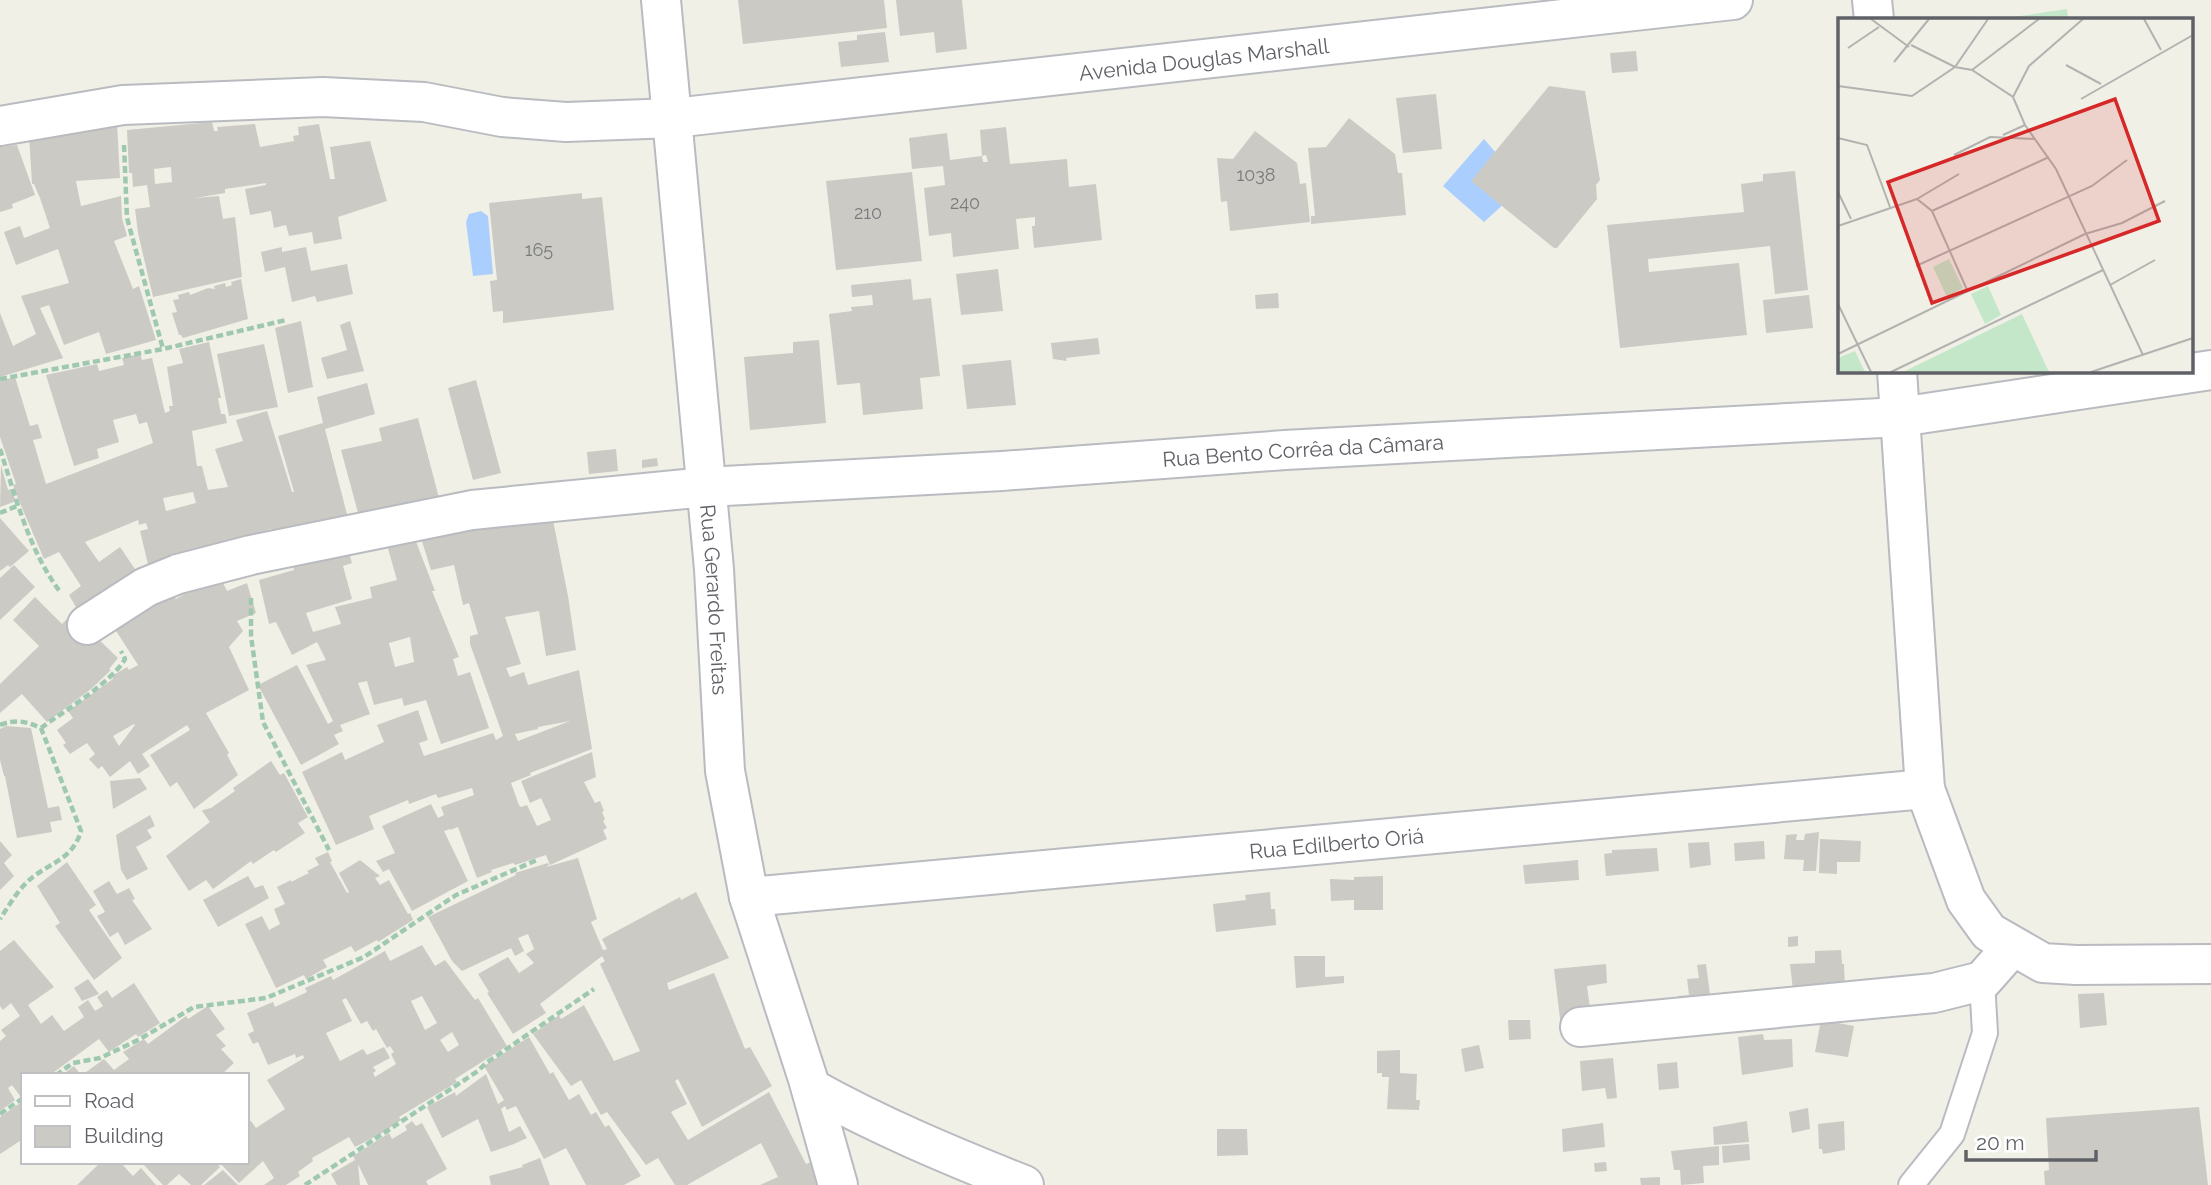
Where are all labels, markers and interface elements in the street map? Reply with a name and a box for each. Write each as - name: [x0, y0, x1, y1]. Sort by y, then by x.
- inset map: [1838, 18, 2194, 373]
- street label: Avenida Douglas Marshall: [1078, 33, 1331, 85]
- house number: 1038: [1236, 164, 1276, 185]
- house number: 240: [950, 192, 980, 213]
- house number: 210: [854, 202, 882, 223]
- house number: 165: [525, 239, 553, 260]
- street label: Rua Bento Corrêa da Câmara: [1161, 429, 1444, 472]
- street label: Rua Gerardo Freitas: [696, 503, 733, 696]
- street label: Rua Edilberto Oriá: [1248, 823, 1425, 864]
- legend: [21, 1073, 248, 1164]
- text: Road: [84, 1088, 134, 1113]
- scale bar: [1966, 1118, 2096, 1162]
- text: Building: [84, 1123, 164, 1148]
- text: 20 m: [1976, 1130, 2024, 1155]

